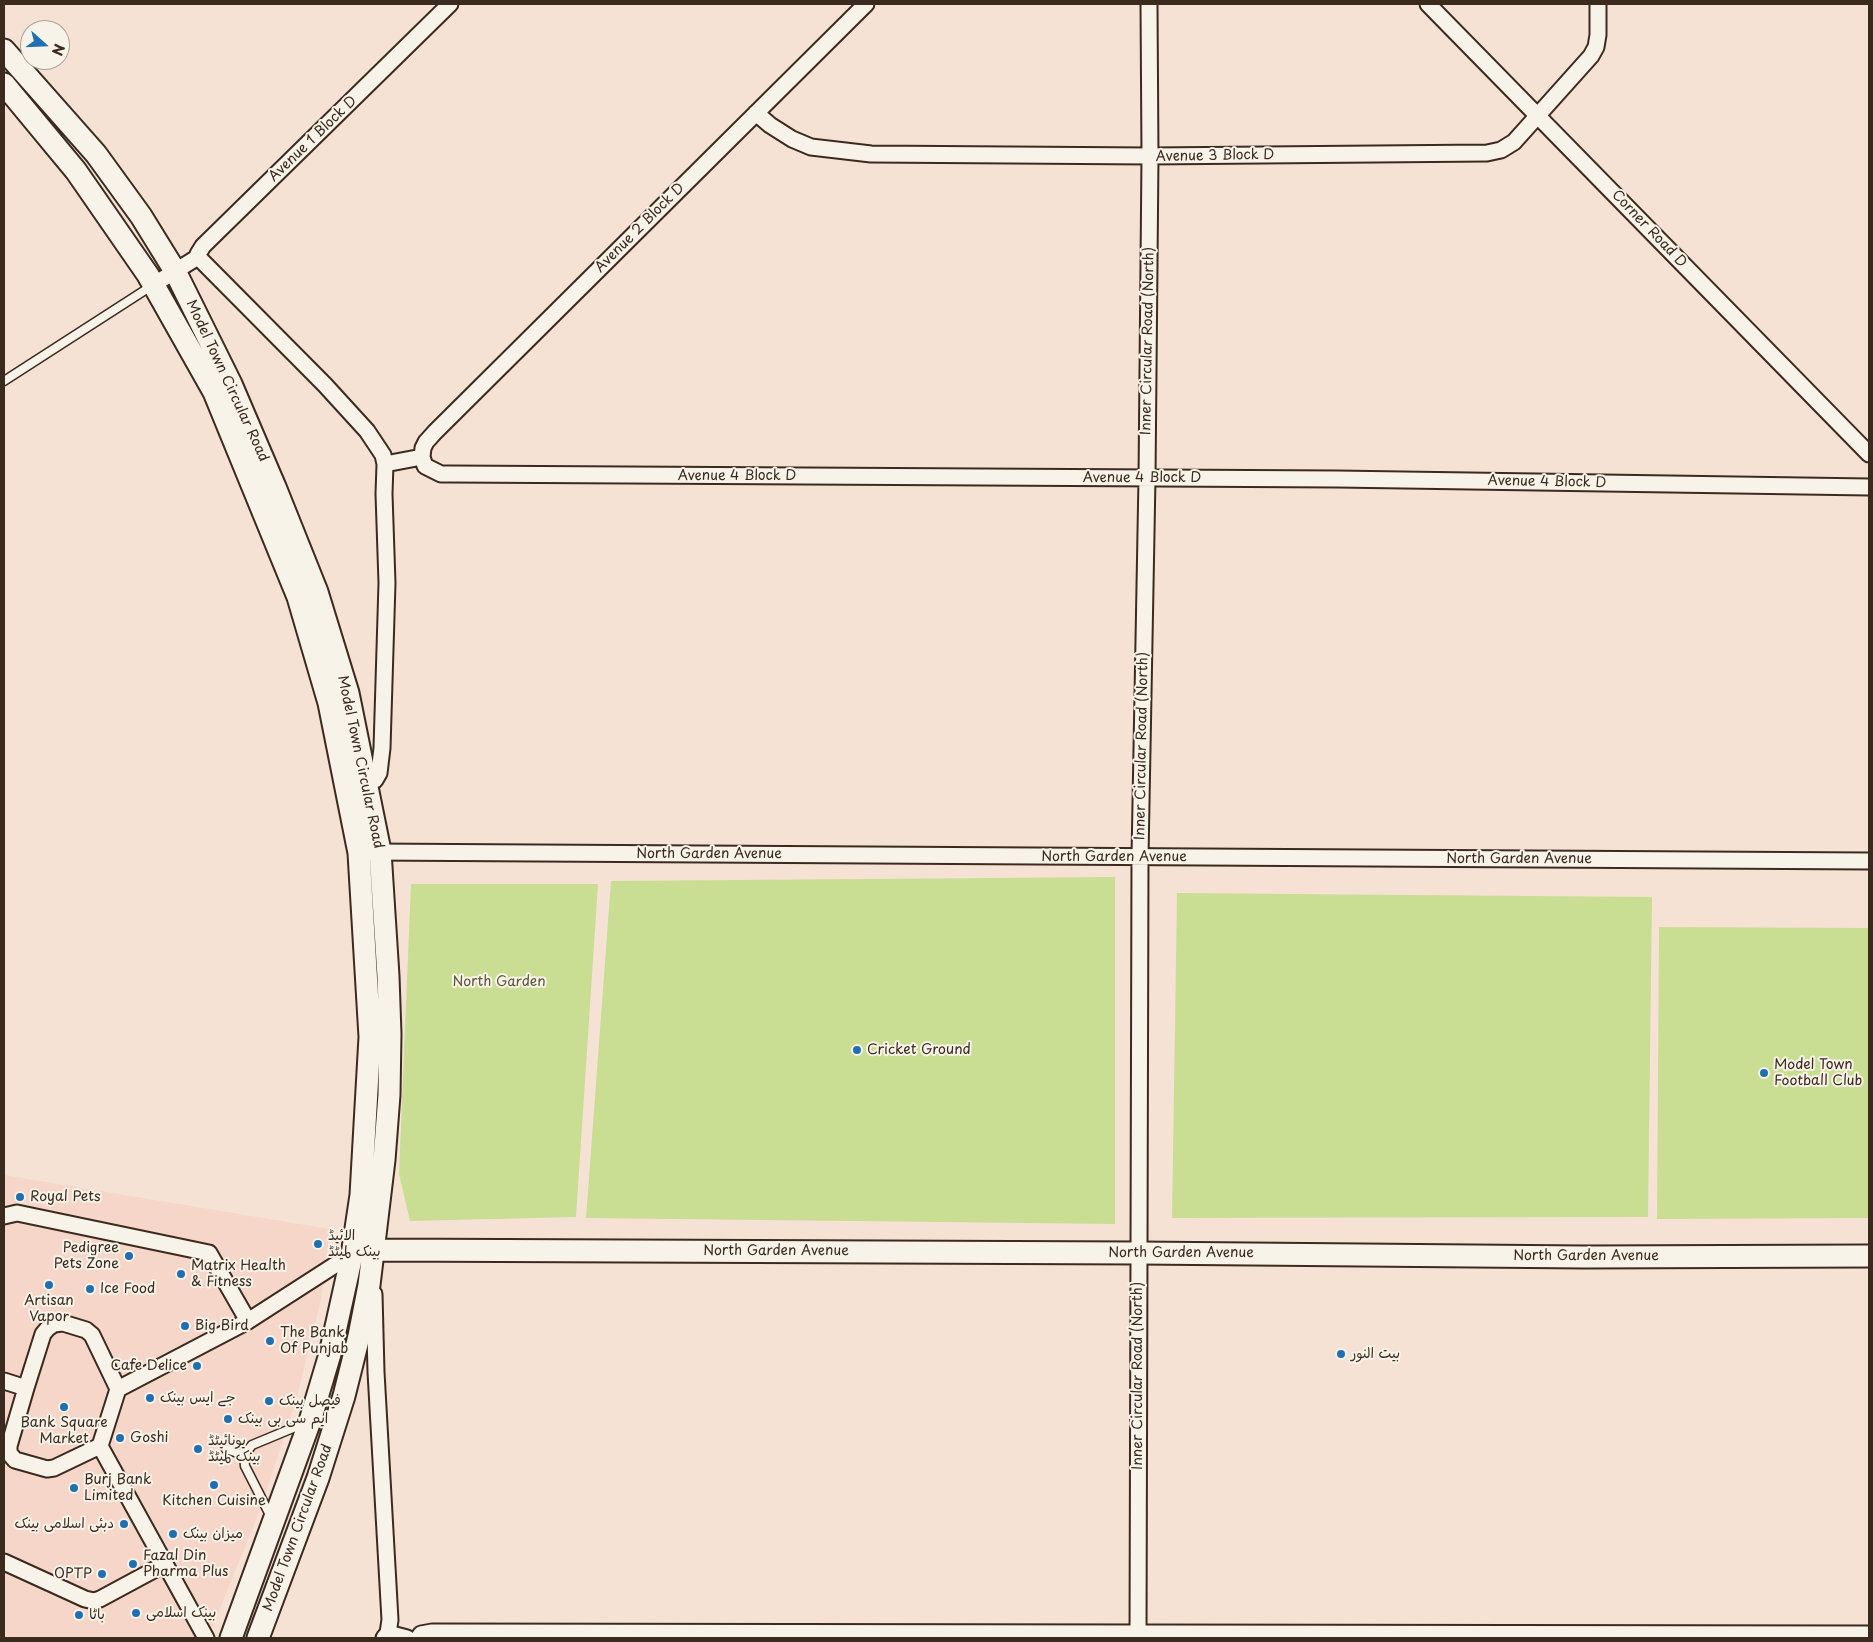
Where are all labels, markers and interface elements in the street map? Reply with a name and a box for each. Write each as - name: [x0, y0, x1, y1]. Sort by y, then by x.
- north arrow: [20, 20, 70, 70]
- text: N: [47, 41, 70, 59]
- street label: Avenue 1 Block D: [266, 93, 360, 185]
- street label: Avenue 3 Block D: [1156, 147, 1274, 165]
- street label: Avenue 2 Block D: [592, 180, 688, 276]
- street label: Corner Road D: [1608, 187, 1690, 271]
- street label: Inner Circular Road (North): [1138, 247, 1158, 435]
- street label: Model Town Circular Road: [182, 297, 272, 465]
- street label: Avenue 4 Block D: [678, 468, 796, 484]
- street label: Avenue 4 Block D: [1083, 470, 1201, 486]
- street label: Avenue 4 Block D: [1488, 473, 1606, 491]
- street label: Inner Circular Road (North): [1132, 652, 1152, 840]
- street label: Model Town Circular Road: [333, 674, 387, 850]
- street label: North Garden Avenue: [636, 846, 782, 862]
- street label: North Garden Avenue: [1041, 849, 1187, 865]
- street label: North Garden Avenue: [1446, 851, 1592, 867]
- park label: North Garden: [452, 974, 546, 990]
- place label: Cricket Ground: [867, 1042, 971, 1058]
- marker: Cricket Ground: [851, 1044, 863, 1056]
- place label: Model Town Football Club: [1774, 1057, 1862, 1090]
- marker: Model Town Football Club: [1758, 1067, 1770, 1079]
- place label: Royal Pets: [30, 1189, 101, 1205]
- marker: Royal Pets: [14, 1191, 26, 1203]
- place label: الائیڈ بینک لمیٹڈ: [328, 1228, 381, 1260]
- marker: الائیڈ بینک لمیٹڈ: [312, 1238, 324, 1250]
- place label: Pedigree Pets Zone: [54, 1240, 119, 1272]
- street label: North Garden Avenue: [703, 1243, 849, 1259]
- street label: North Garden Avenue: [1108, 1245, 1254, 1261]
- street label: North Garden Avenue: [1513, 1248, 1659, 1264]
- marker: Pedigree Pets Zone: [123, 1250, 135, 1262]
- place label: Matrix Health & Fitness: [191, 1258, 286, 1290]
- marker: Matrix Health & Fitness: [175, 1268, 187, 1280]
- marker: Artisan Vapor: [43, 1279, 55, 1291]
- place label: Ice Food: [100, 1281, 155, 1297]
- street label: Inner Circular Road (North): [1130, 1282, 1146, 1470]
- marker: Ice Food: [84, 1283, 96, 1295]
- place label: Artisan Vapor: [24, 1293, 74, 1325]
- place label: Big Bird: [195, 1318, 249, 1334]
- marker: Big Bird: [179, 1320, 191, 1332]
- place label: The Bank Of Punjab: [280, 1325, 348, 1358]
- marker: The Bank Of Punjab: [264, 1335, 276, 1347]
- place label: بیت النور: [1351, 1346, 1400, 1362]
- marker: بیت النور: [1335, 1348, 1347, 1360]
- place label: Cafe Delice: [111, 1358, 187, 1374]
- marker: Cafe Delice: [191, 1360, 203, 1372]
- place label: جے ایس بینک: [160, 1390, 236, 1406]
- marker: جے ایس بینک: [144, 1392, 156, 1404]
- place label: فیصل بینک: [279, 1393, 341, 1409]
- marker: فیصل بینک: [263, 1395, 275, 1407]
- marker: Bank Square Market: [58, 1401, 70, 1413]
- place label: ایم سی بی بینک: [238, 1411, 328, 1427]
- marker: ایم سی بی بینک: [222, 1413, 234, 1425]
- place label: Bank Square Market: [20, 1415, 108, 1448]
- place label: Goshi: [130, 1430, 169, 1446]
- marker: Goshi: [114, 1432, 126, 1444]
- place label: یونائیٹڈ بینک لمیٹڈ: [208, 1433, 261, 1465]
- street label: Model Town Circular Road: [260, 1442, 336, 1614]
- marker: یونائیٹڈ بینک لمیٹڈ: [192, 1443, 204, 1455]
- place label: Burj Bank Limited: [84, 1472, 152, 1504]
- marker: Kitchen Cuisine: [208, 1479, 220, 1491]
- marker: Burj Bank Limited: [68, 1482, 80, 1494]
- place label: Kitchen Cuisine: [162, 1493, 266, 1509]
- place label: دبئی اسلامی بینک: [14, 1516, 114, 1532]
- marker: دبئی اسلامی بینک: [118, 1518, 130, 1530]
- place label: میزان بینک: [183, 1526, 243, 1542]
- marker: میزان بینک: [167, 1528, 179, 1540]
- place label: Fazal Din Pharma Plus: [143, 1548, 228, 1580]
- marker: Fazal Din Pharma Plus: [127, 1558, 139, 1570]
- place label: OPTP: [54, 1566, 92, 1582]
- marker: OPTP: [96, 1568, 108, 1580]
- place label: بینک اسلامی: [146, 1605, 216, 1621]
- place label: باٹا: [89, 1607, 105, 1623]
- marker: بینک اسلامی: [130, 1607, 142, 1619]
- marker: باٹا: [73, 1609, 85, 1621]

